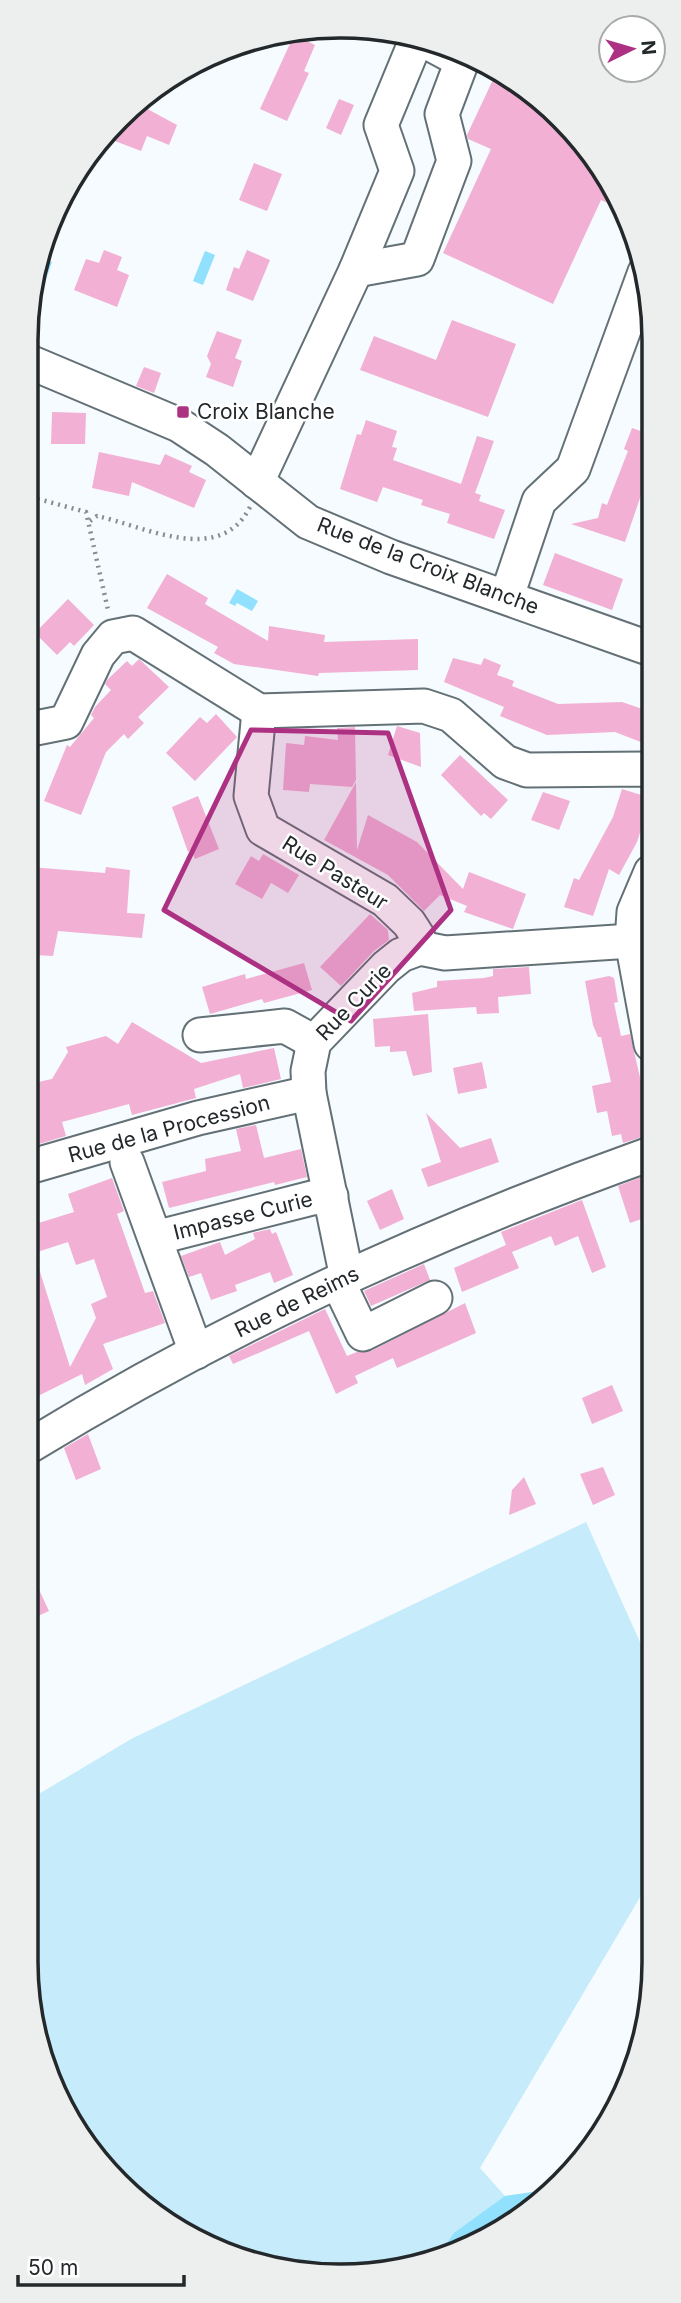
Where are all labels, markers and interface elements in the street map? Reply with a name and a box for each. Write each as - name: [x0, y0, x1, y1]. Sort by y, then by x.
- north arrow: [597, 14, 667, 84]
- text: N: [636, 39, 661, 56]
- place label: Croix Blanche: [197, 399, 335, 424]
- marker: Croix Blanche: [175, 404, 191, 420]
- street label: Rue de la Croix Blanche: [314, 512, 543, 619]
- street label: Rue Pasteur: [278, 830, 393, 915]
- street label: Rue Curie: [311, 958, 396, 1045]
- street label: Rue de la Procession: [65, 1090, 273, 1168]
- street label: Impasse Curie: [171, 1186, 315, 1245]
- street label: Rue de Reims: [231, 1261, 363, 1342]
- scale bar: [18, 2244, 184, 2288]
- text: 50 m: [28, 2255, 78, 2280]

